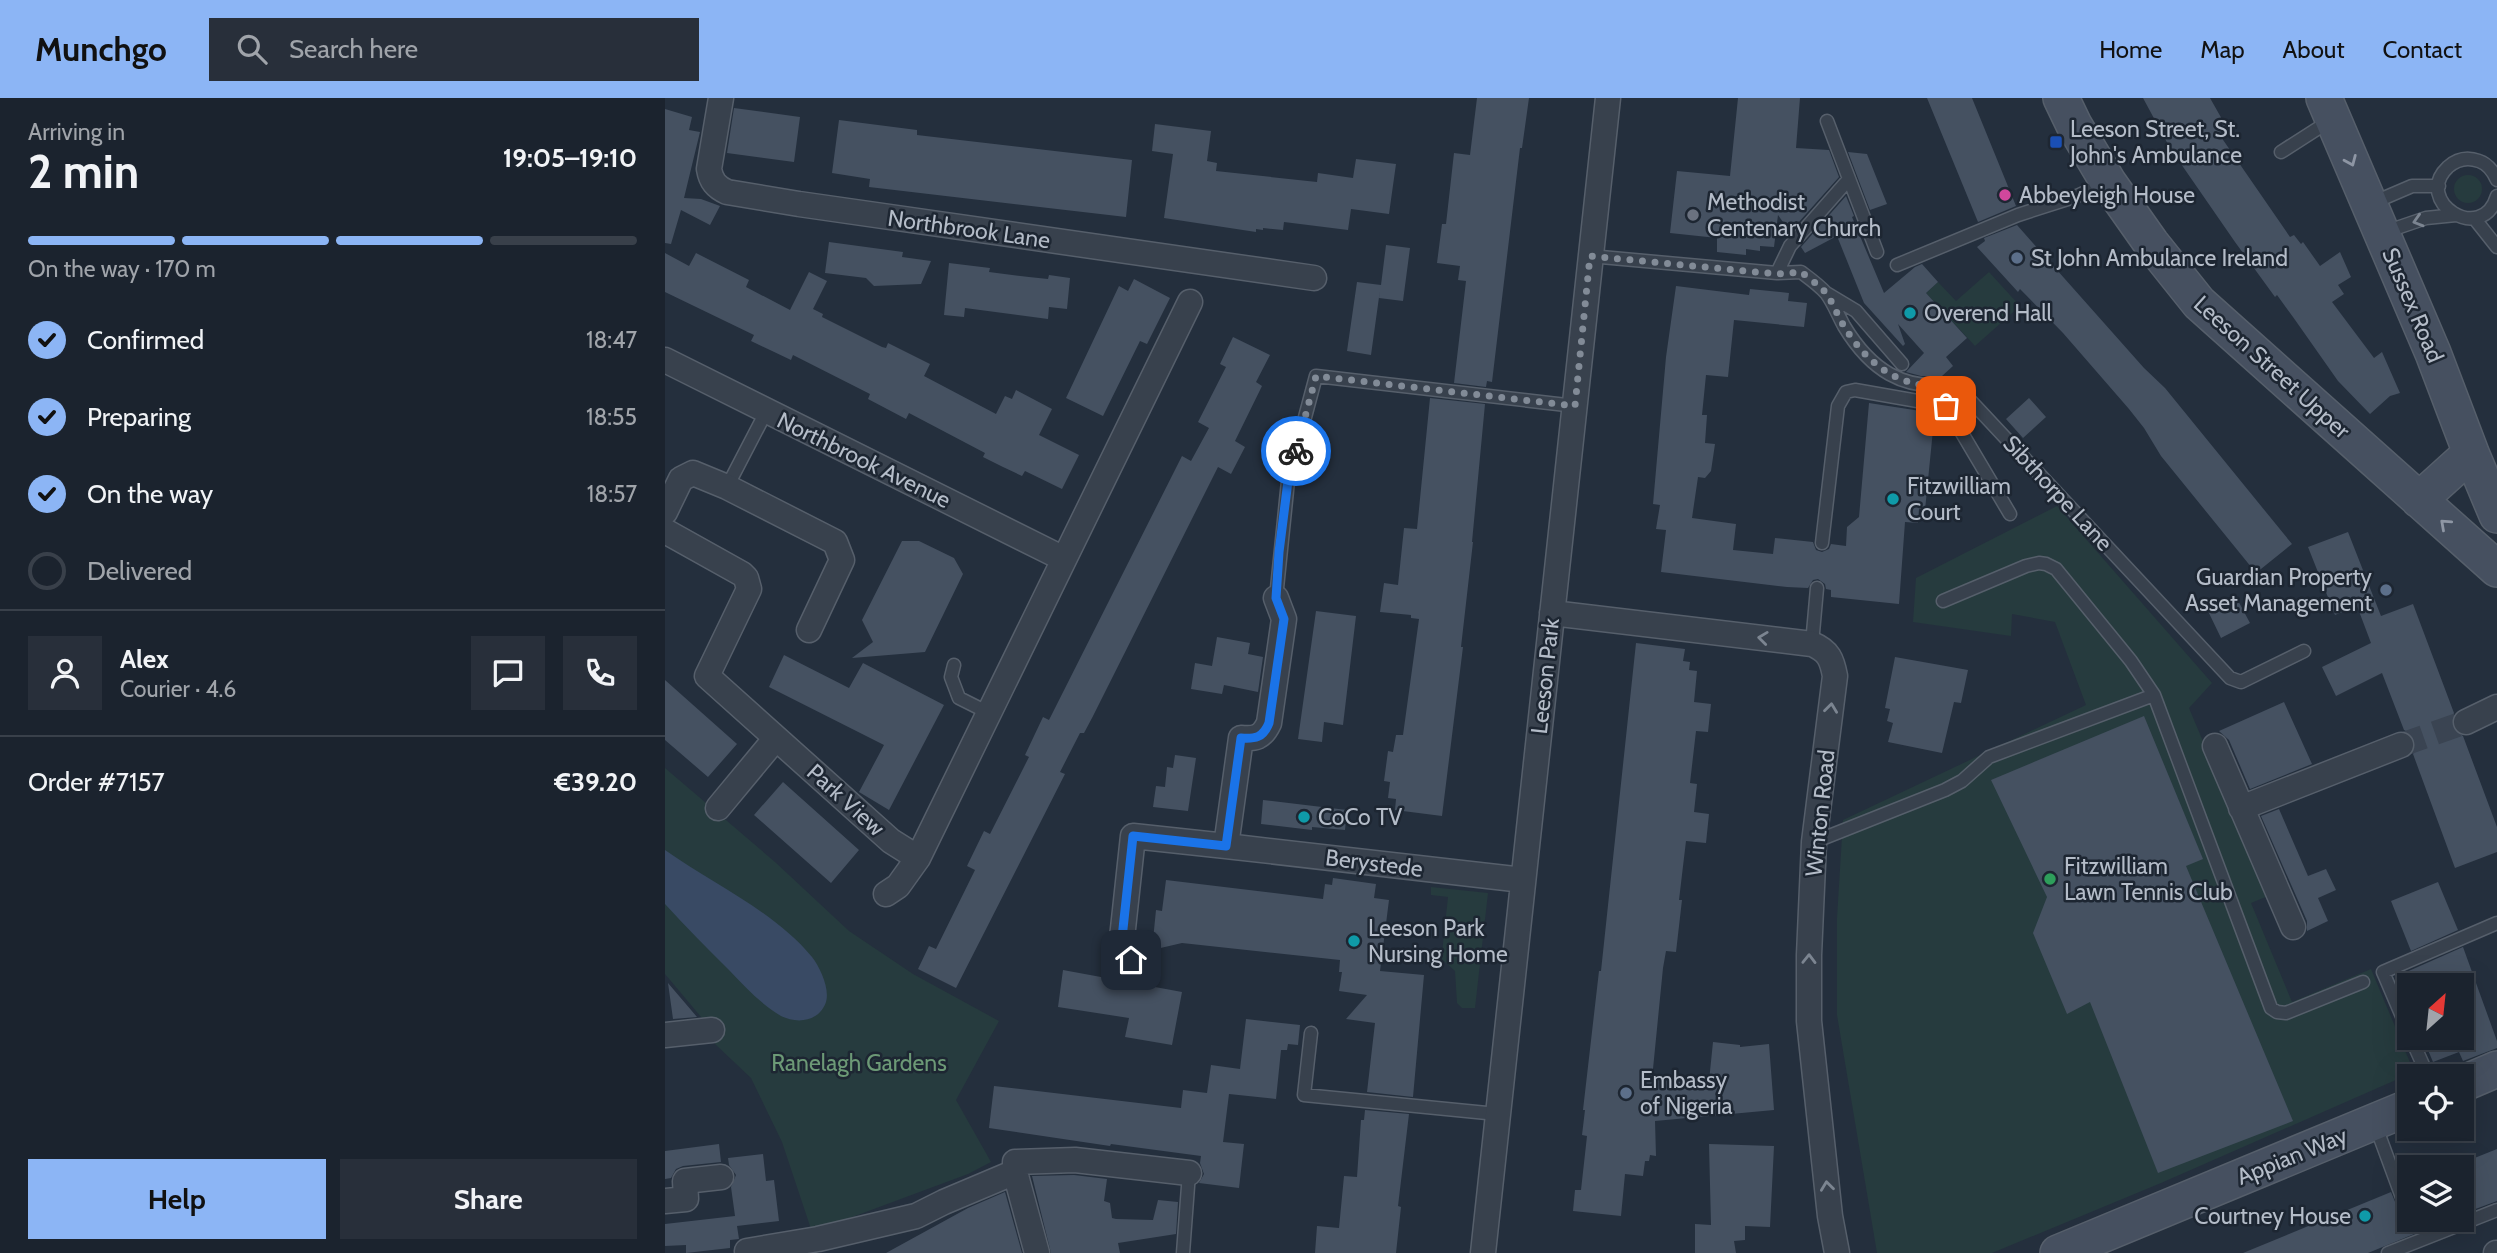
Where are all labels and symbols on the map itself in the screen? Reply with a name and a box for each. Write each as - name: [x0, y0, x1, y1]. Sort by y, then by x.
- place label: Leeson Street, St. John's Ambulance: [2069, 115, 2242, 169]
- marker: Leeson Street, St. John's Ambulance: [2048, 134, 2064, 150]
- one-way arrow: [2343, 153, 2357, 166]
- place label: Abbeyleigh House: [2019, 181, 2195, 209]
- marker: Abbeyleigh House: [1997, 187, 2013, 203]
- place label: Methodist Centenary Church: [1707, 188, 1881, 242]
- street label: Northbrook Lane: [886, 204, 1052, 254]
- marker: Methodist Centenary Church: [1685, 207, 1701, 223]
- one-way arrow: [2412, 212, 2424, 227]
- street label: Sussex Road: [2376, 243, 2450, 367]
- place label: St John Ambulance Ireland: [2031, 244, 2288, 272]
- marker: St John Ambulance Ireland: [2009, 250, 2025, 266]
- street label: Leeson Street Upper: [2188, 290, 2356, 445]
- place label: Overend Hall: [1924, 299, 2053, 327]
- marker: Overend Hall: [1902, 305, 1918, 321]
- pin: [1916, 376, 1976, 436]
- street label: Northbrook Avenue: [773, 406, 955, 514]
- courier: [1261, 416, 1331, 486]
- street label: Sibthorpe Lane: [1997, 429, 2119, 557]
- place label: Fitzwilliam Court: [1907, 472, 2011, 526]
- marker: Fitzwilliam Court: [1885, 491, 1901, 507]
- one-way arrow: [2440, 520, 2453, 532]
- place label: Guardian Property Asset Management: [2185, 563, 2372, 617]
- marker: Guardian Property Asset Management: [2378, 582, 2394, 598]
- street label: Leeson Park: [1525, 616, 1565, 735]
- one-way arrow: [1757, 631, 1768, 646]
- one-way arrow: [1824, 702, 1839, 714]
- street label: Winton Road: [1799, 748, 1841, 878]
- street label: Park View: [801, 758, 891, 842]
- place label: CoCo TV: [1318, 803, 1402, 831]
- marker: CoCo TV: [1296, 809, 1312, 825]
- street label: Berystede: [1324, 843, 1424, 883]
- place label: Fitzwilliam Lawn Tennis Club: [2064, 852, 2233, 906]
- marker: Fitzwilliam Lawn Tennis Club: [2042, 871, 2058, 887]
- place label: Leeson Park Nursing Home: [1368, 914, 1508, 968]
- pin: [1101, 930, 1161, 990]
- marker: Leeson Park Nursing Home: [1346, 933, 1362, 949]
- one-way arrow: [1802, 953, 1817, 964]
- north arrow: [2397, 973, 2475, 1050]
- park label: Ranelagh Gardens: [771, 1049, 947, 1077]
- place label: Embassy of Nigeria: [1640, 1066, 1733, 1120]
- marker: Embassy of Nigeria: [1618, 1085, 1634, 1101]
- street label: Appian Way: [2233, 1121, 2352, 1191]
- one-way arrow: [1819, 1180, 1834, 1191]
- place label: Courtney House: [2194, 1202, 2351, 1230]
- marker: Courtney House: [2357, 1208, 2373, 1224]

